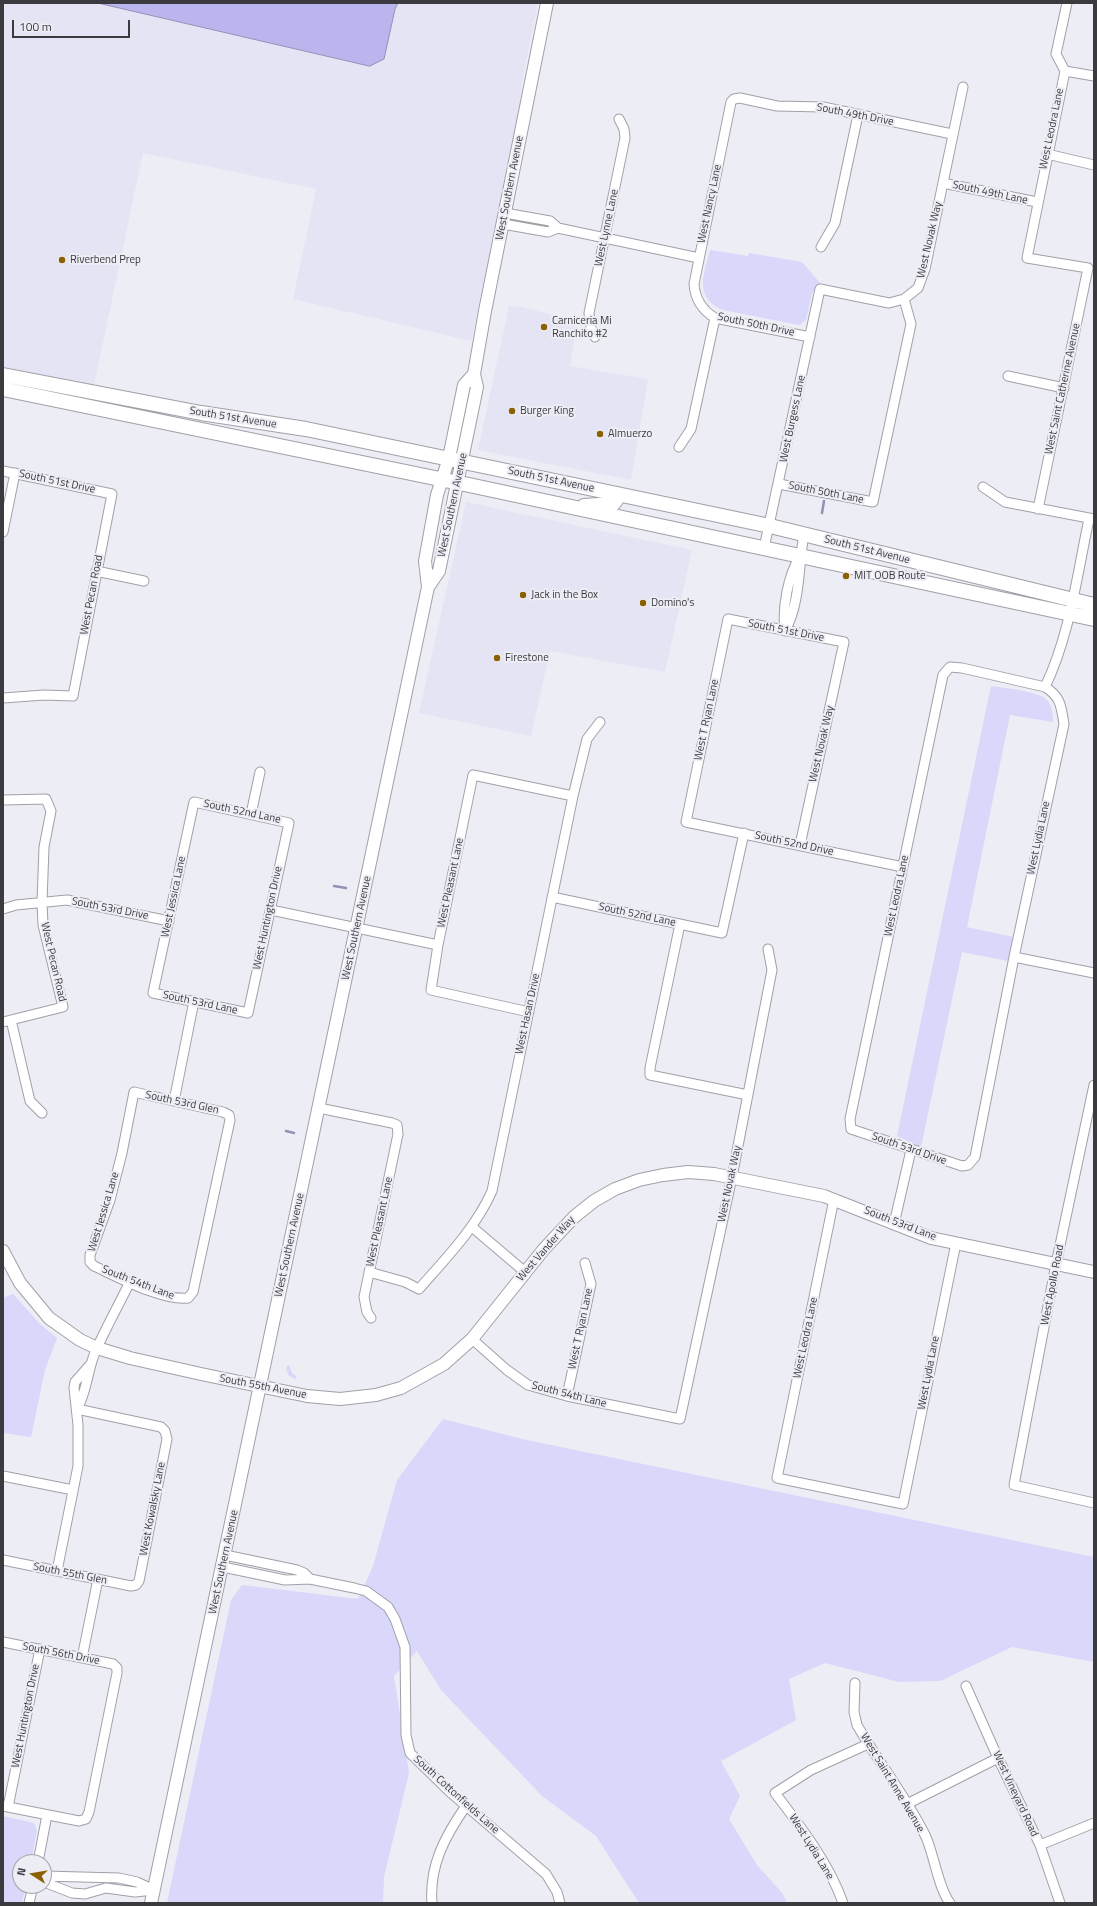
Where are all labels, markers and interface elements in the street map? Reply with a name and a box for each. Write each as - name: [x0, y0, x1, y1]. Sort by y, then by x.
- scale bar: [14, 12, 132, 38]
- text: 100 m: [19, 17, 52, 36]
- street label: West Leodra Lane: [1037, 87, 1067, 171]
- street label: South 49th Drive: [815, 101, 895, 129]
- street label: West Southern Avenue: [493, 135, 527, 241]
- street label: West Nancy Lane: [695, 163, 725, 245]
- street label: South 49th Lane: [951, 179, 1029, 207]
- street label: West Lynne Lane: [592, 188, 622, 268]
- street label: West Novak Way: [915, 200, 945, 280]
- place label: Riverbend Prep: [70, 253, 141, 267]
- marker: Riverbend Prep: [57, 255, 67, 265]
- street label: South 50th Drive: [716, 310, 796, 340]
- place label: Carniceria Mi Ranchito #2: [552, 314, 612, 340]
- marker: Carniceria Mi Ranchito #2: [539, 322, 549, 332]
- street label: West Saint Catherine Avenue: [1043, 322, 1083, 456]
- street label: West Burgess Lane: [777, 374, 809, 464]
- place label: Burger King: [520, 404, 574, 418]
- street label: South 51st Avenue: [189, 405, 277, 431]
- marker: Burger King: [507, 406, 517, 416]
- place label: Almuerzo: [608, 427, 652, 441]
- marker: Almuerzo: [595, 429, 605, 439]
- street label: West Southern Avenue: [436, 452, 470, 558]
- street label: South 51st Avenue: [507, 464, 595, 496]
- street label: South 51st Drive: [18, 467, 96, 497]
- street label: South 50th Lane: [787, 479, 865, 507]
- street label: South 51st Avenue: [823, 533, 911, 567]
- street label: West Pecan Road: [78, 554, 106, 636]
- place label: MIT OOB Route: [854, 569, 926, 583]
- marker: MIT OOB Route: [841, 571, 851, 581]
- place label: Jack in the Box: [531, 588, 598, 602]
- marker: Jack in the Box: [518, 590, 528, 600]
- place label: Domino's: [651, 596, 694, 610]
- marker: Domino's: [638, 598, 648, 608]
- street label: South 51st Drive: [747, 617, 825, 645]
- place label: Firestone: [505, 651, 549, 665]
- marker: Firestone: [492, 653, 502, 663]
- street label: West T Ryan Lane: [692, 678, 722, 762]
- street label: West Novak Way: [807, 704, 837, 784]
- street label: South 52nd Lane: [202, 797, 282, 827]
- street label: West Lydia Lane: [1025, 800, 1053, 876]
- street label: South 52nd Drive: [753, 829, 835, 859]
- street label: West Pleasant Lane: [435, 837, 467, 929]
- street label: West Leodra Lane: [882, 854, 912, 938]
- street label: West Jessica Lane: [159, 855, 189, 939]
- street label: West Huntington Drive: [251, 865, 285, 971]
- street label: West Southern Avenue: [340, 875, 374, 981]
- street label: South 53rd Drive: [70, 895, 150, 923]
- street label: South 52nd Lane: [597, 900, 677, 930]
- street label: West Pecan Road: [37, 921, 69, 1003]
- street label: West Hasan Drive: [513, 972, 543, 1056]
- street label: South 53rd Lane: [161, 989, 239, 1017]
- street label: South 53rd Glen: [144, 1089, 220, 1117]
- street label: South 53rd Drive: [870, 1130, 948, 1168]
- street label: West Novak Way: [715, 1144, 745, 1224]
- street label: West Jessica Lane: [86, 1170, 122, 1254]
- street label: West Pleasant Lane: [364, 1176, 396, 1268]
- street label: West Southern Avenue: [273, 1192, 307, 1298]
- street label: South 53rd Lane: [862, 1204, 938, 1244]
- street label: West Vander Way: [514, 1214, 578, 1284]
- street label: West Apollo Road: [1039, 1244, 1067, 1326]
- street label: South 54th Lane: [100, 1263, 176, 1303]
- street label: West T Ryan Lane: [566, 1287, 596, 1371]
- street label: West Leodra Lane: [791, 1296, 821, 1380]
- street label: West Lydia Lane: [915, 1335, 943, 1411]
- street label: South 55th Avenue: [218, 1372, 308, 1402]
- street label: South 54th Lane: [530, 1379, 608, 1411]
- street label: West Kowalsky Lane: [137, 1461, 169, 1557]
- street label: West Southern Avenue: [207, 1509, 241, 1615]
- street label: South 55th Glen: [32, 1560, 108, 1588]
- street label: South 56th Drive: [21, 1640, 101, 1668]
- street label: West Huntington Drive: [9, 1663, 43, 1769]
- street label: West Saint Anne Avenue: [857, 1731, 927, 1835]
- street label: West Vineyard Road: [989, 1749, 1041, 1839]
- street label: South Cottonfields Lane: [410, 1753, 502, 1837]
- street label: West Lydia Lane: [786, 1812, 836, 1882]
- north arrow: [12, 1854, 52, 1894]
- text: N: [13, 1866, 30, 1877]

